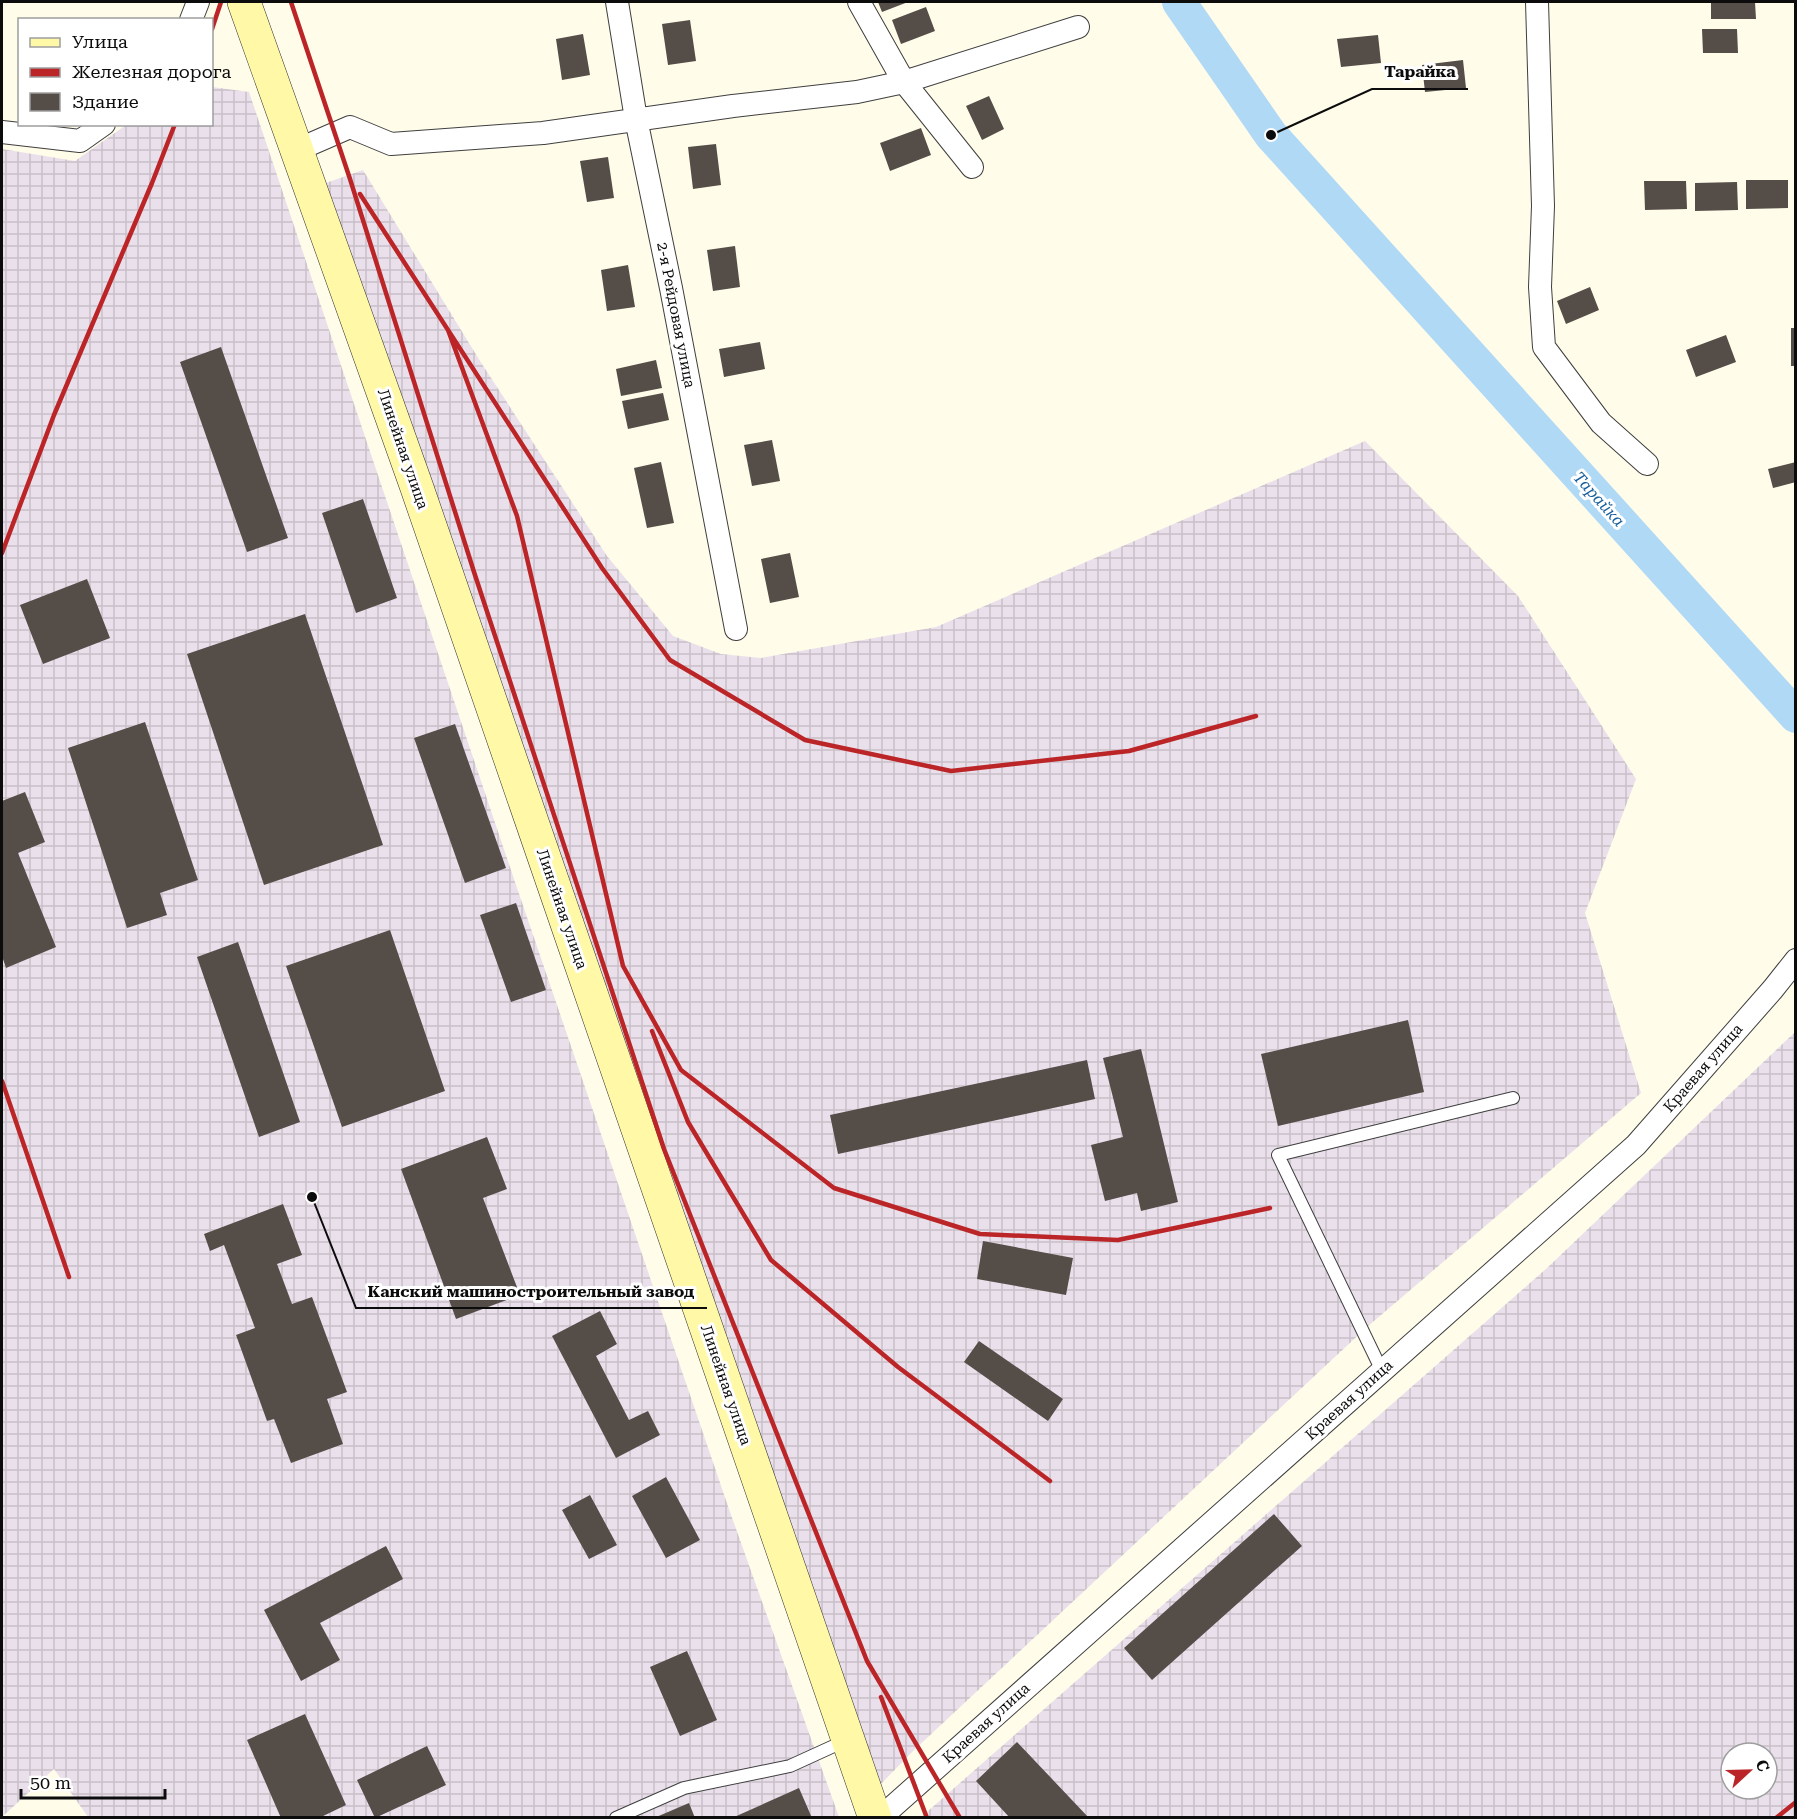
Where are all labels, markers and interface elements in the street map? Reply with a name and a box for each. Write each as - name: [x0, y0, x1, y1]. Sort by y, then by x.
- legend: [18, 18, 213, 126]
- text: Улица: [72, 31, 128, 52]
- callout: Тарайка: [1372, 55, 1468, 89]
- text: Железная дорога: [72, 61, 232, 82]
- text: Тарайка: [1384, 62, 1456, 81]
- text: Здание: [72, 91, 139, 112]
- street label: 2-я Рейдовая улица: [653, 240, 699, 390]
- street label: Линейная улица: [374, 387, 432, 511]
- water label: Тарайка: [1569, 468, 1629, 531]
- street label: Линейная улица: [533, 847, 591, 971]
- street label: Краевая улица: [1660, 1020, 1746, 1116]
- callout: Канский машиностроительный завод: [356, 1274, 707, 1308]
- text: Канский машиностроительный завод: [368, 1282, 694, 1301]
- street label: Линейная улица: [697, 1323, 755, 1447]
- street label: Краевая улица: [1302, 1356, 1396, 1444]
- street label: Краевая улица: [939, 1679, 1033, 1767]
- north arrow: [1719, 1741, 1779, 1801]
- text: С: [1752, 1757, 1773, 1774]
- scale bar: [21, 1762, 165, 1800]
- text: 50 m: [30, 1772, 71, 1793]

